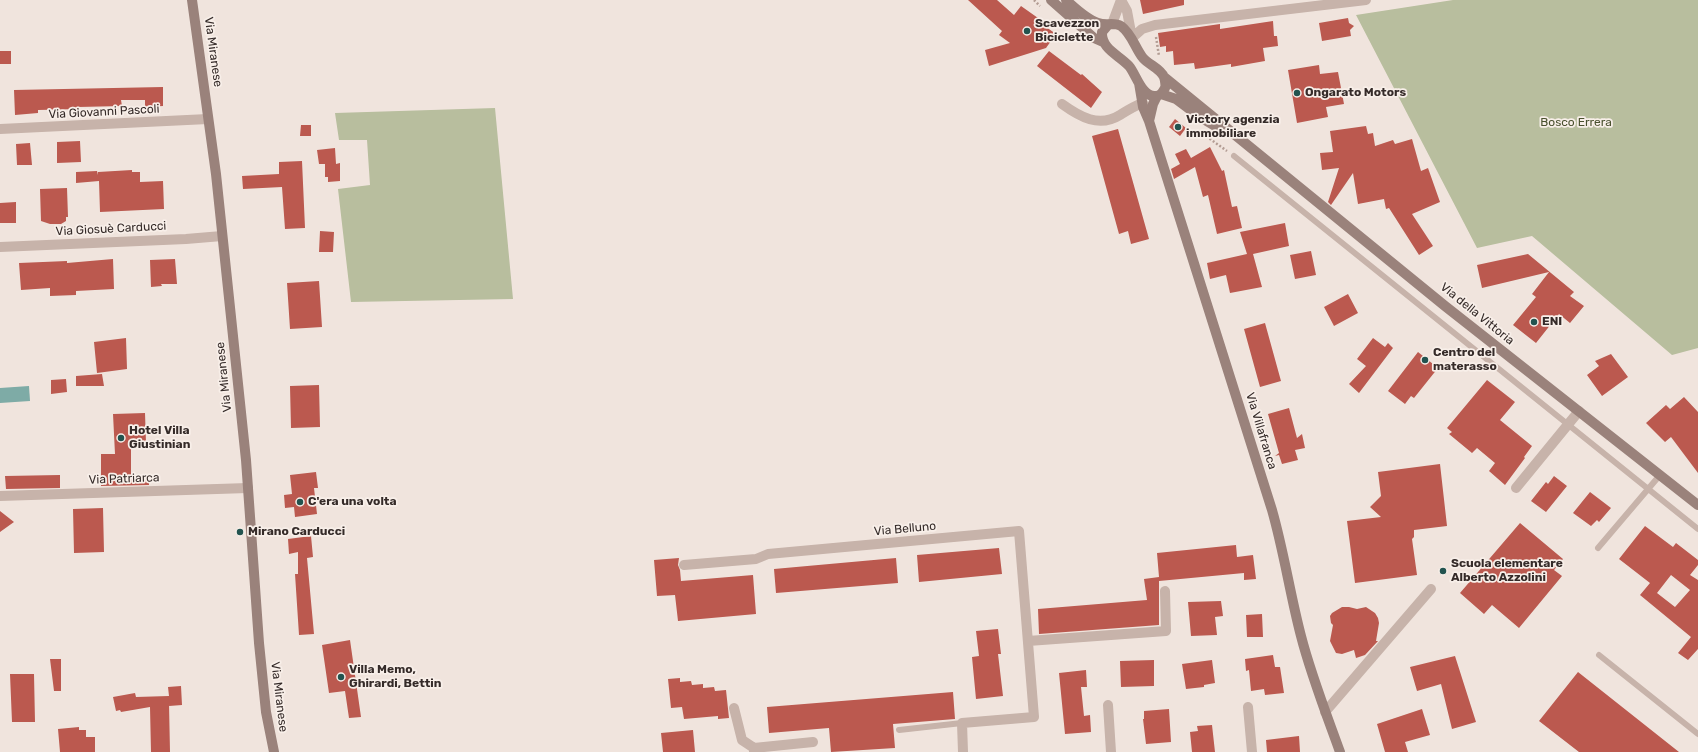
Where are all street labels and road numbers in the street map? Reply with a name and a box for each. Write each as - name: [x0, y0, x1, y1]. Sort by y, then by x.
- street label: Via Miranese: [201, 16, 225, 88]
- street label: Via Giovanni Pascoli: [48, 102, 160, 122]
- street label: Via Giosuè Carducci: [55, 219, 167, 239]
- street label: Via della Vittoria: [1437, 280, 1517, 348]
- street label: Via Miranese: [213, 341, 235, 413]
- street label: Via Villafranca: [1242, 391, 1280, 471]
- street label: Via Patriarca: [88, 471, 160, 487]
- street label: Via Belluno: [873, 519, 937, 539]
- street label: Via Miranese: [268, 661, 290, 733]

